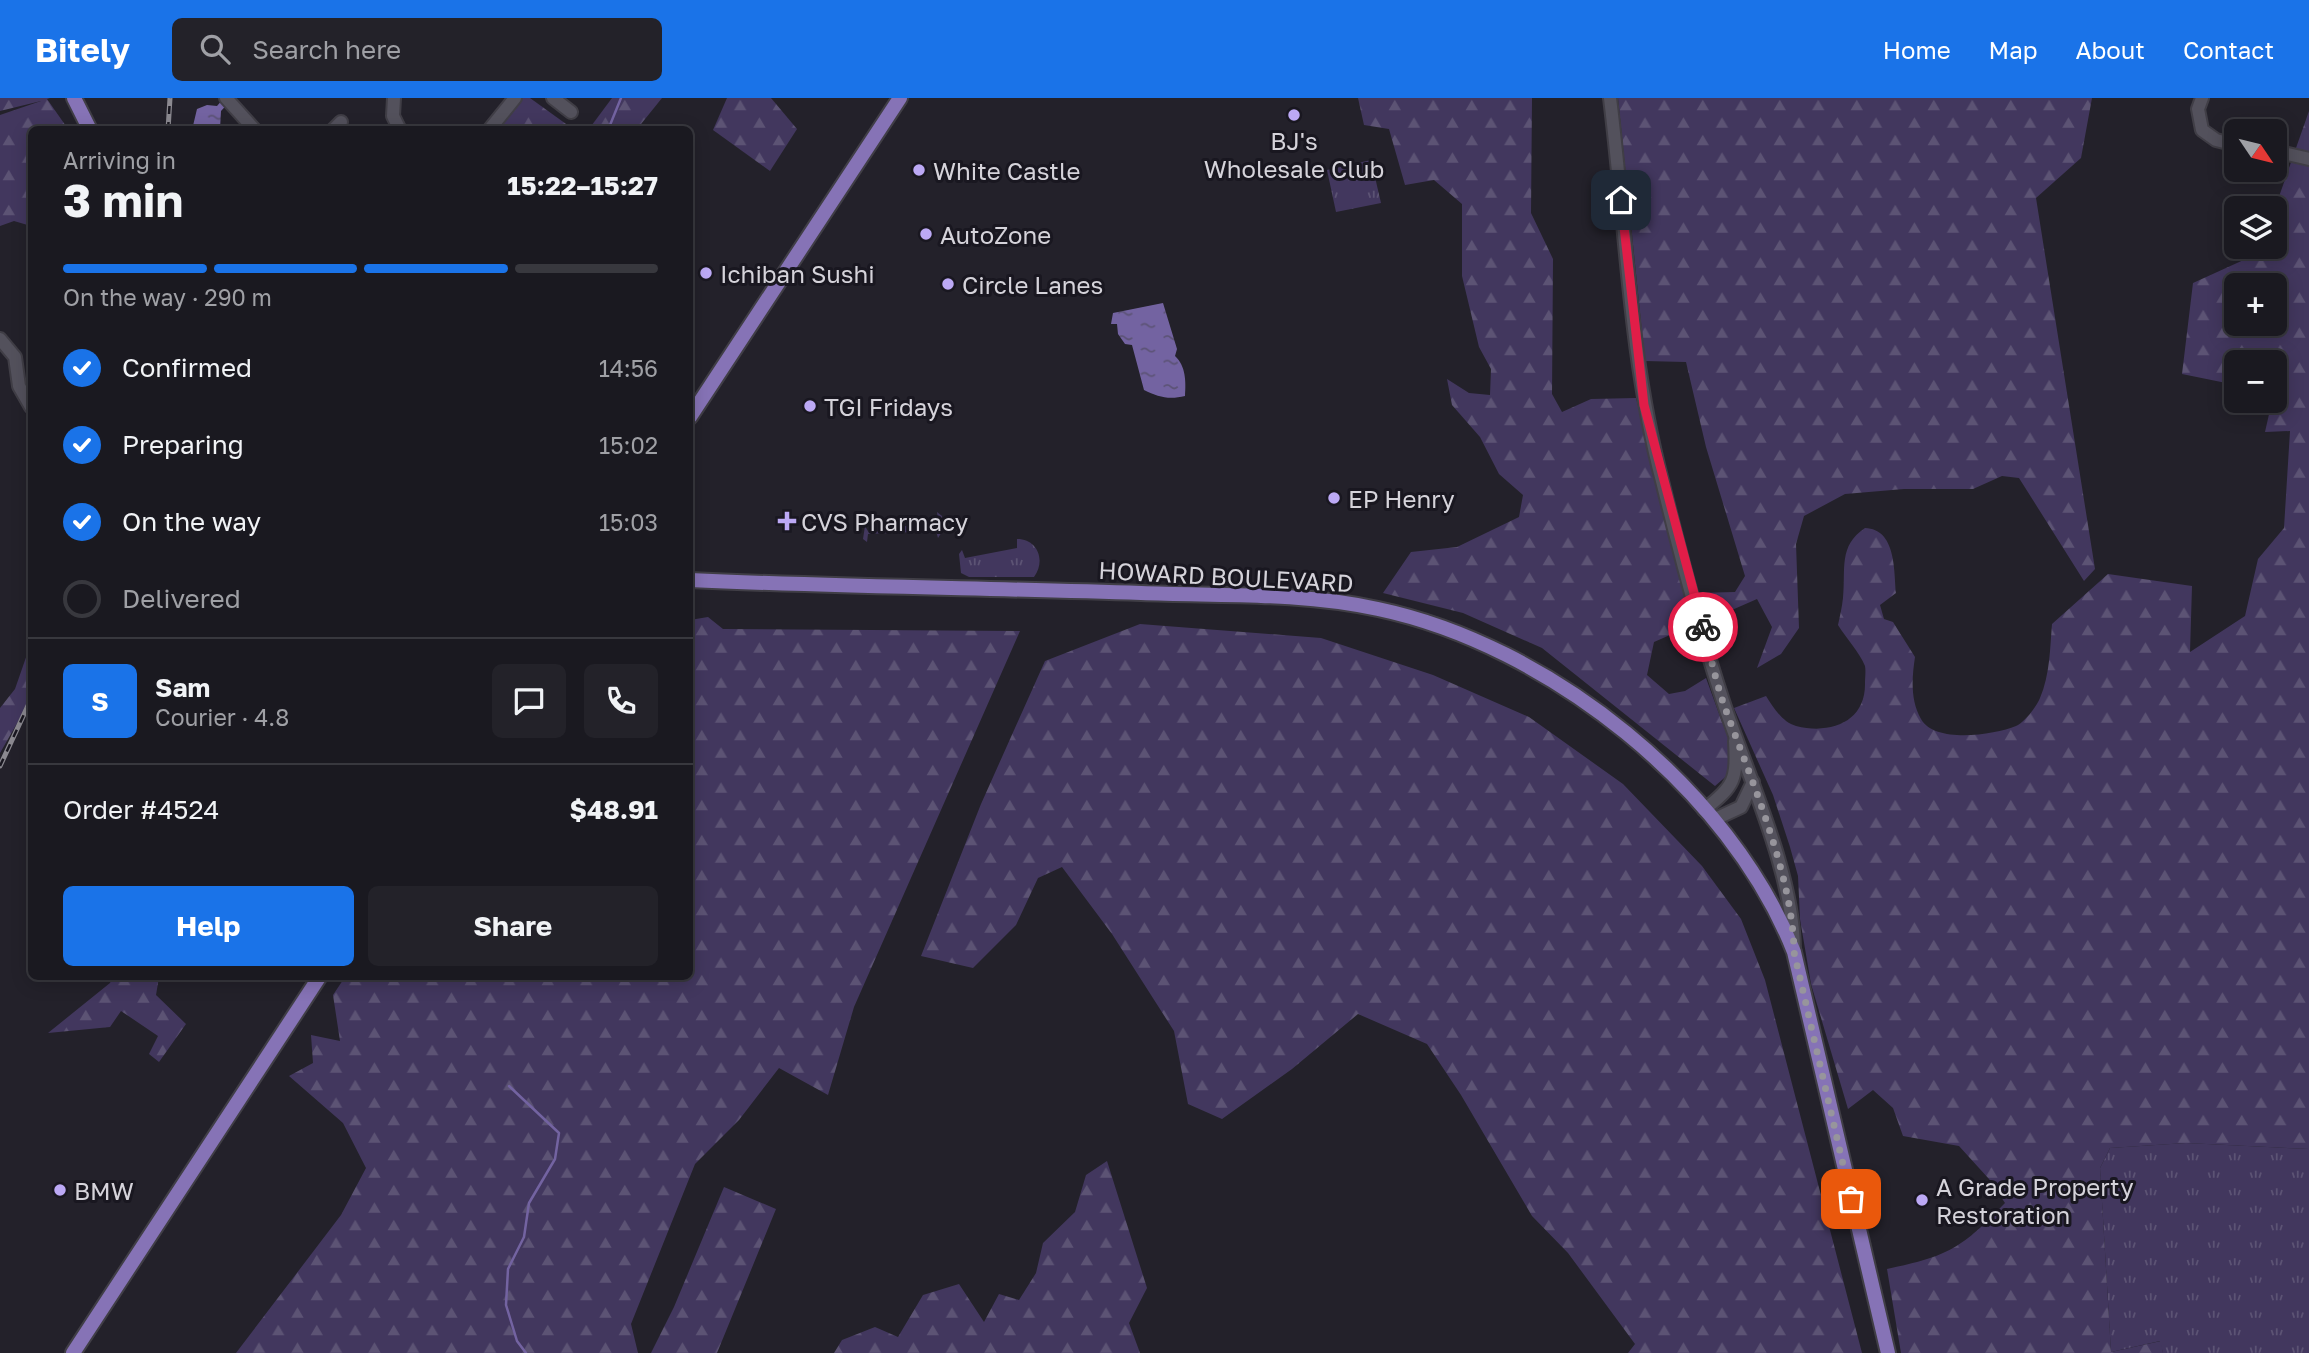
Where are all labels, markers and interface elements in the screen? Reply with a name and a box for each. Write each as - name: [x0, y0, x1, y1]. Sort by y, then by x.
- search box: [172, 18, 662, 81]
- text: Bitely: [35, 30, 130, 69]
- icon: search: [196, 30, 234, 68]
- text: Search here: [252, 34, 401, 65]
- text: Home: [1883, 35, 1951, 64]
- text: Map: [1989, 35, 2038, 64]
- text: About: [2076, 35, 2145, 64]
- text: Contact: [2183, 35, 2274, 64]
- marker: BJ's Wholesale Club: [1286, 107, 1302, 123]
- north arrow: [2224, 119, 2287, 182]
- map controls: [2224, 119, 2287, 413]
- place label: BJ's Wholesale Club: [1204, 126, 1384, 183]
- text: Arriving in: [63, 146, 176, 174]
- place label: White Castle: [933, 156, 1080, 185]
- marker: White Castle: [911, 162, 927, 178]
- text: 15:22–15:27: [507, 170, 658, 201]
- pin: [1591, 170, 1651, 230]
- text: 3 min: [63, 172, 183, 227]
- icon: home: [1602, 181, 1640, 219]
- button: layers: [2224, 196, 2287, 259]
- place label: AutoZone: [940, 220, 1051, 249]
- marker: AutoZone: [918, 226, 934, 242]
- place label: Ichiban Sushi: [720, 259, 875, 288]
- marker: Ichiban Sushi: [698, 265, 714, 281]
- place label: Circle Lanes: [962, 270, 1103, 299]
- button: +: [2224, 273, 2287, 336]
- marker: Circle Lanes: [940, 276, 956, 292]
- text: On the way · 290 m: [63, 283, 272, 311]
- icon: check: [63, 349, 101, 387]
- button: −: [2224, 350, 2287, 413]
- text: Confirmed: [122, 352, 252, 383]
- text: 14:56: [599, 354, 658, 382]
- place label: TGI Fridays: [824, 392, 953, 421]
- marker: TGI Fridays: [802, 398, 818, 414]
- icon: check: [63, 426, 101, 464]
- text: Preparing: [122, 429, 244, 460]
- text: 15:02: [599, 431, 658, 459]
- place label: EP Henry: [1348, 484, 1455, 513]
- marker: EP Henry: [1326, 490, 1342, 506]
- icon: check: [63, 503, 101, 541]
- text: On the way: [122, 506, 261, 537]
- place label: CVS Pharmacy: [801, 507, 968, 536]
- text: 15:03: [599, 508, 658, 536]
- marker: CVS Pharmacy: [779, 513, 795, 529]
- street label: HOWARD BOULEVARD: [1098, 555, 1354, 597]
- text: Delivered: [122, 583, 241, 614]
- courier: [1668, 592, 1738, 662]
- icon: bike: [1684, 608, 1722, 646]
- button: chat: [492, 664, 566, 738]
- button: phone: [584, 664, 658, 738]
- text: Sam: [155, 672, 210, 703]
- text: S: [91, 686, 109, 717]
- text: Courier · 4.8: [155, 703, 289, 731]
- text: Order #4524: [63, 794, 219, 825]
- text: $48.91: [569, 794, 658, 825]
- button: Help: [63, 886, 354, 966]
- button: Share: [368, 886, 658, 966]
- pin: [1821, 1169, 1881, 1229]
- place label: A Grade Property Restoration: [1936, 1172, 2134, 1229]
- place label: BMW: [74, 1176, 134, 1205]
- icon: bag: [1832, 1180, 1870, 1218]
- marker: BMW: [52, 1182, 68, 1198]
- marker: A Grade Property Restoration: [1914, 1192, 1930, 1208]

